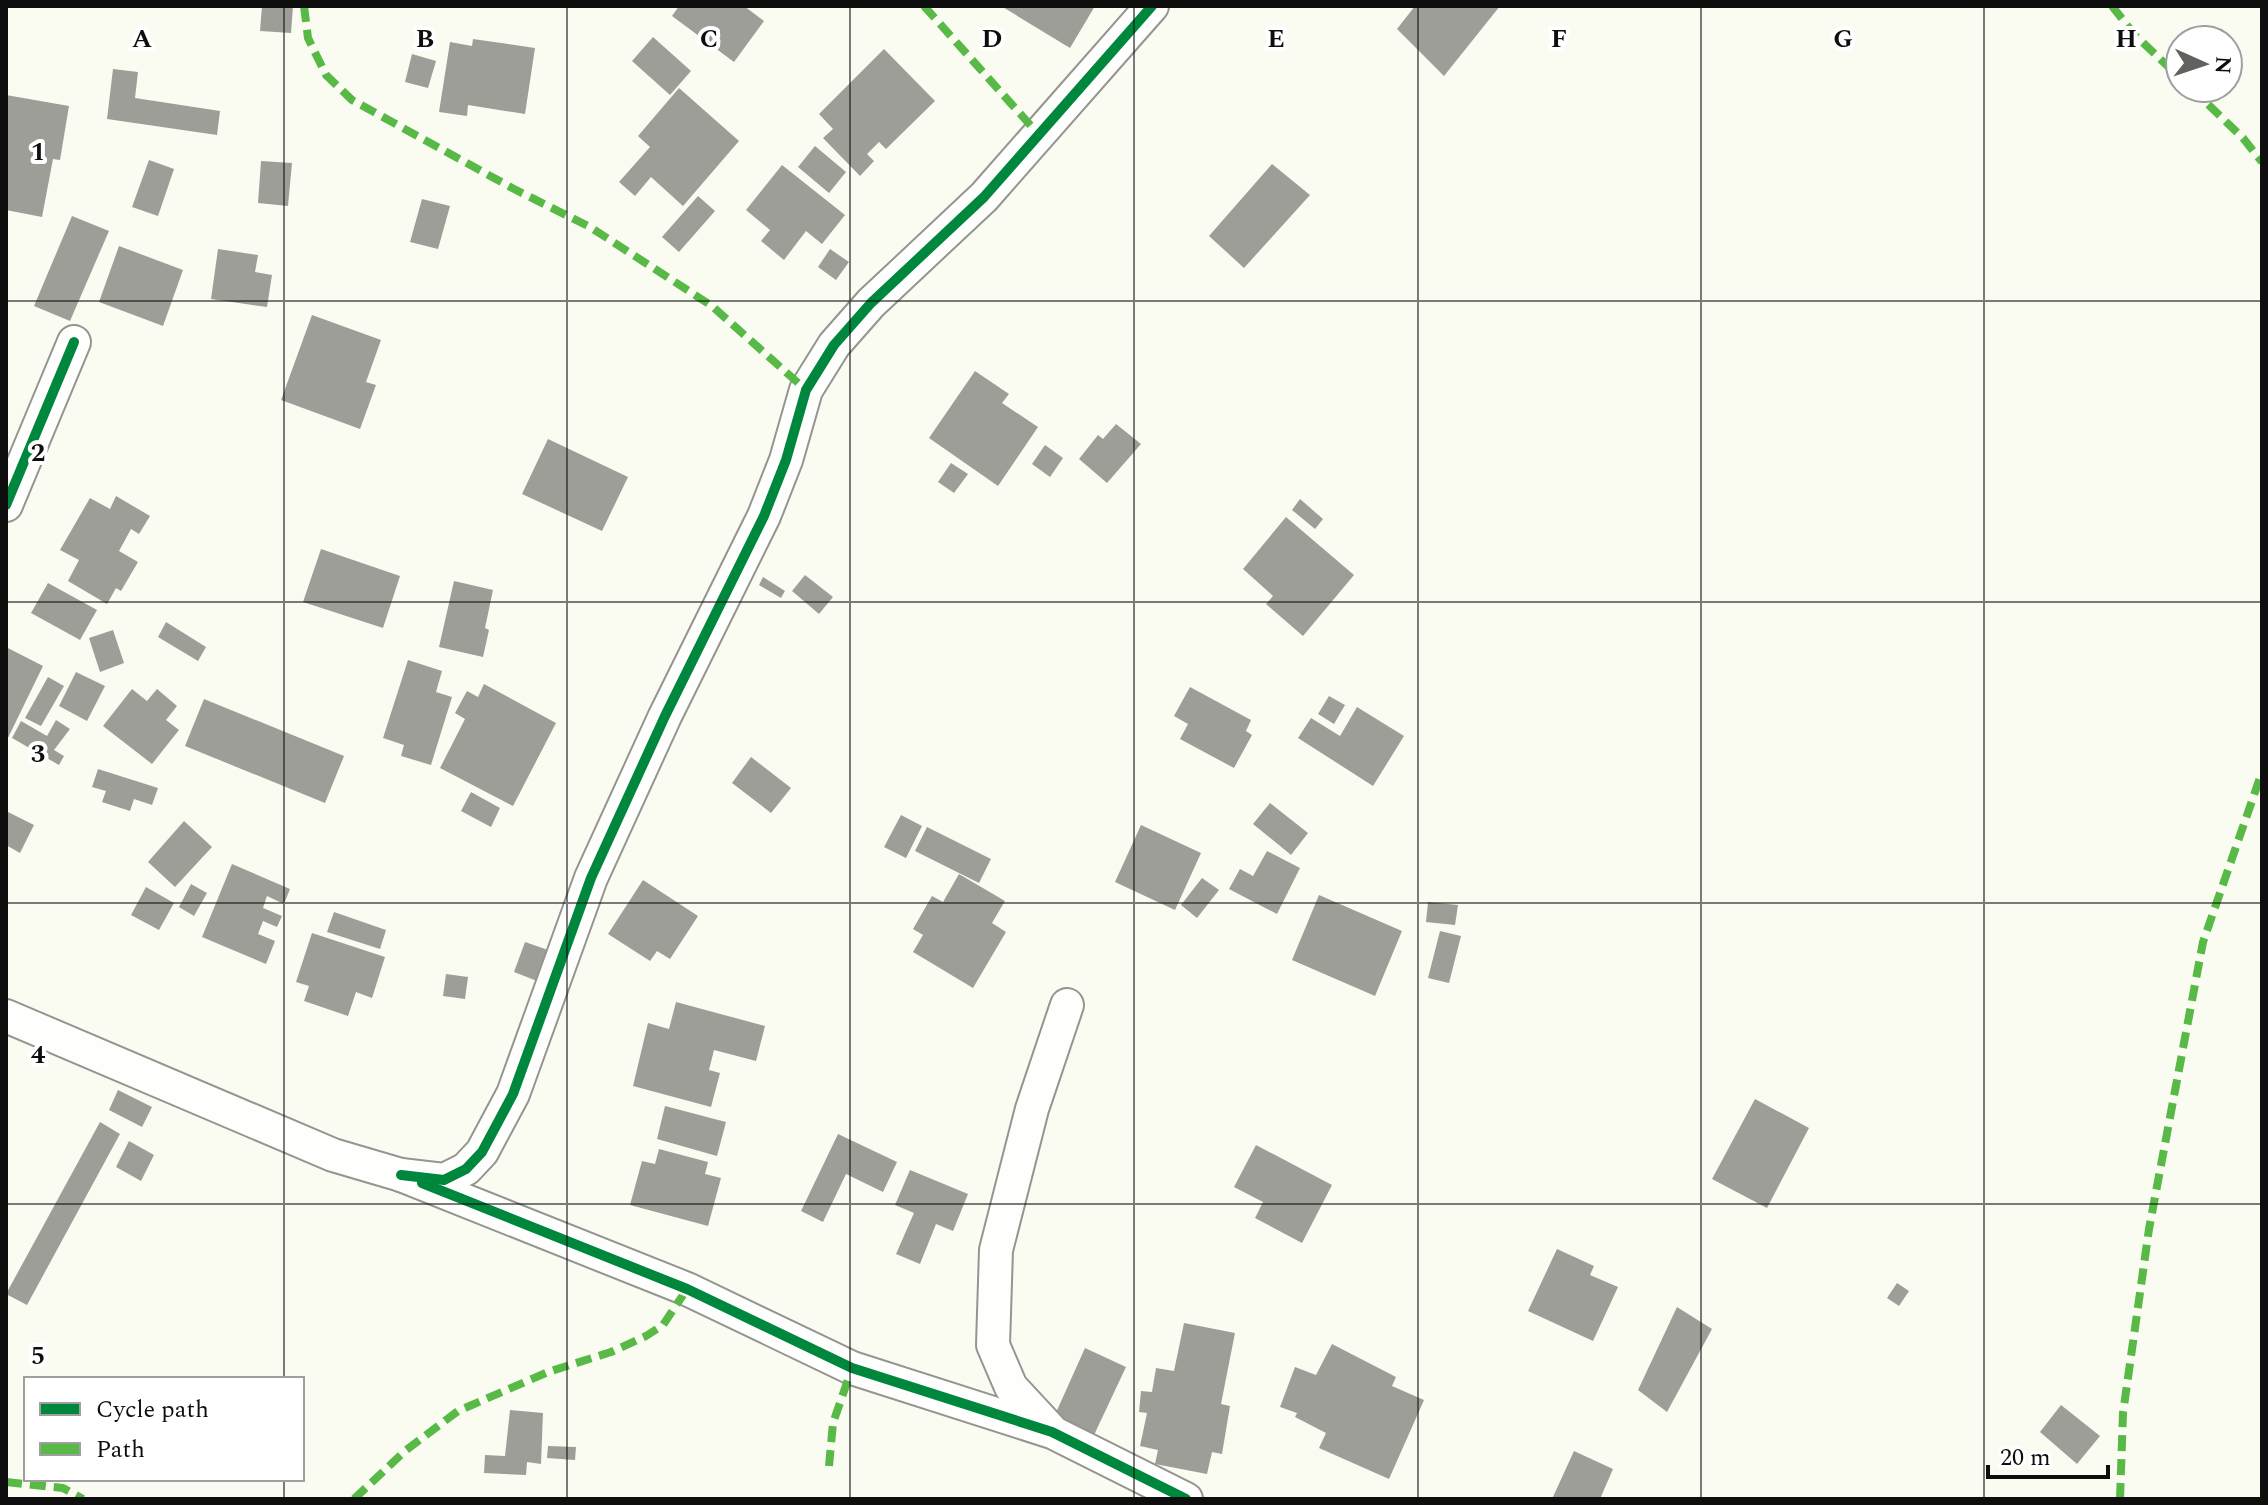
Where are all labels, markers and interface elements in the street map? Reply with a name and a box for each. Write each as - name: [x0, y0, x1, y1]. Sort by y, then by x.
- text: A: [132, 19, 152, 59]
- text: B: [416, 19, 434, 59]
- text: C: [700, 19, 718, 59]
- text: D: [982, 19, 1002, 59]
- text: E: [1267, 19, 1285, 59]
- text: F: [1551, 19, 1567, 59]
- text: G: [1833, 19, 1853, 59]
- text: H: [2115, 19, 2137, 59]
- north arrow: [2164, 24, 2244, 104]
- text: N: [2206, 55, 2239, 75]
- text: 1: [31, 132, 45, 172]
- text: 2: [31, 433, 45, 473]
- text: 3: [31, 734, 45, 774]
- text: 4: [31, 1035, 46, 1075]
- text: 5: [31, 1336, 45, 1376]
- legend: [24, 1377, 304, 1481]
- text: Cycle path: [96, 1392, 209, 1428]
- scale bar: [1988, 1429, 2108, 1479]
- text: Path: [96, 1432, 145, 1468]
- text: 20 m: [2000, 1440, 2051, 1476]

